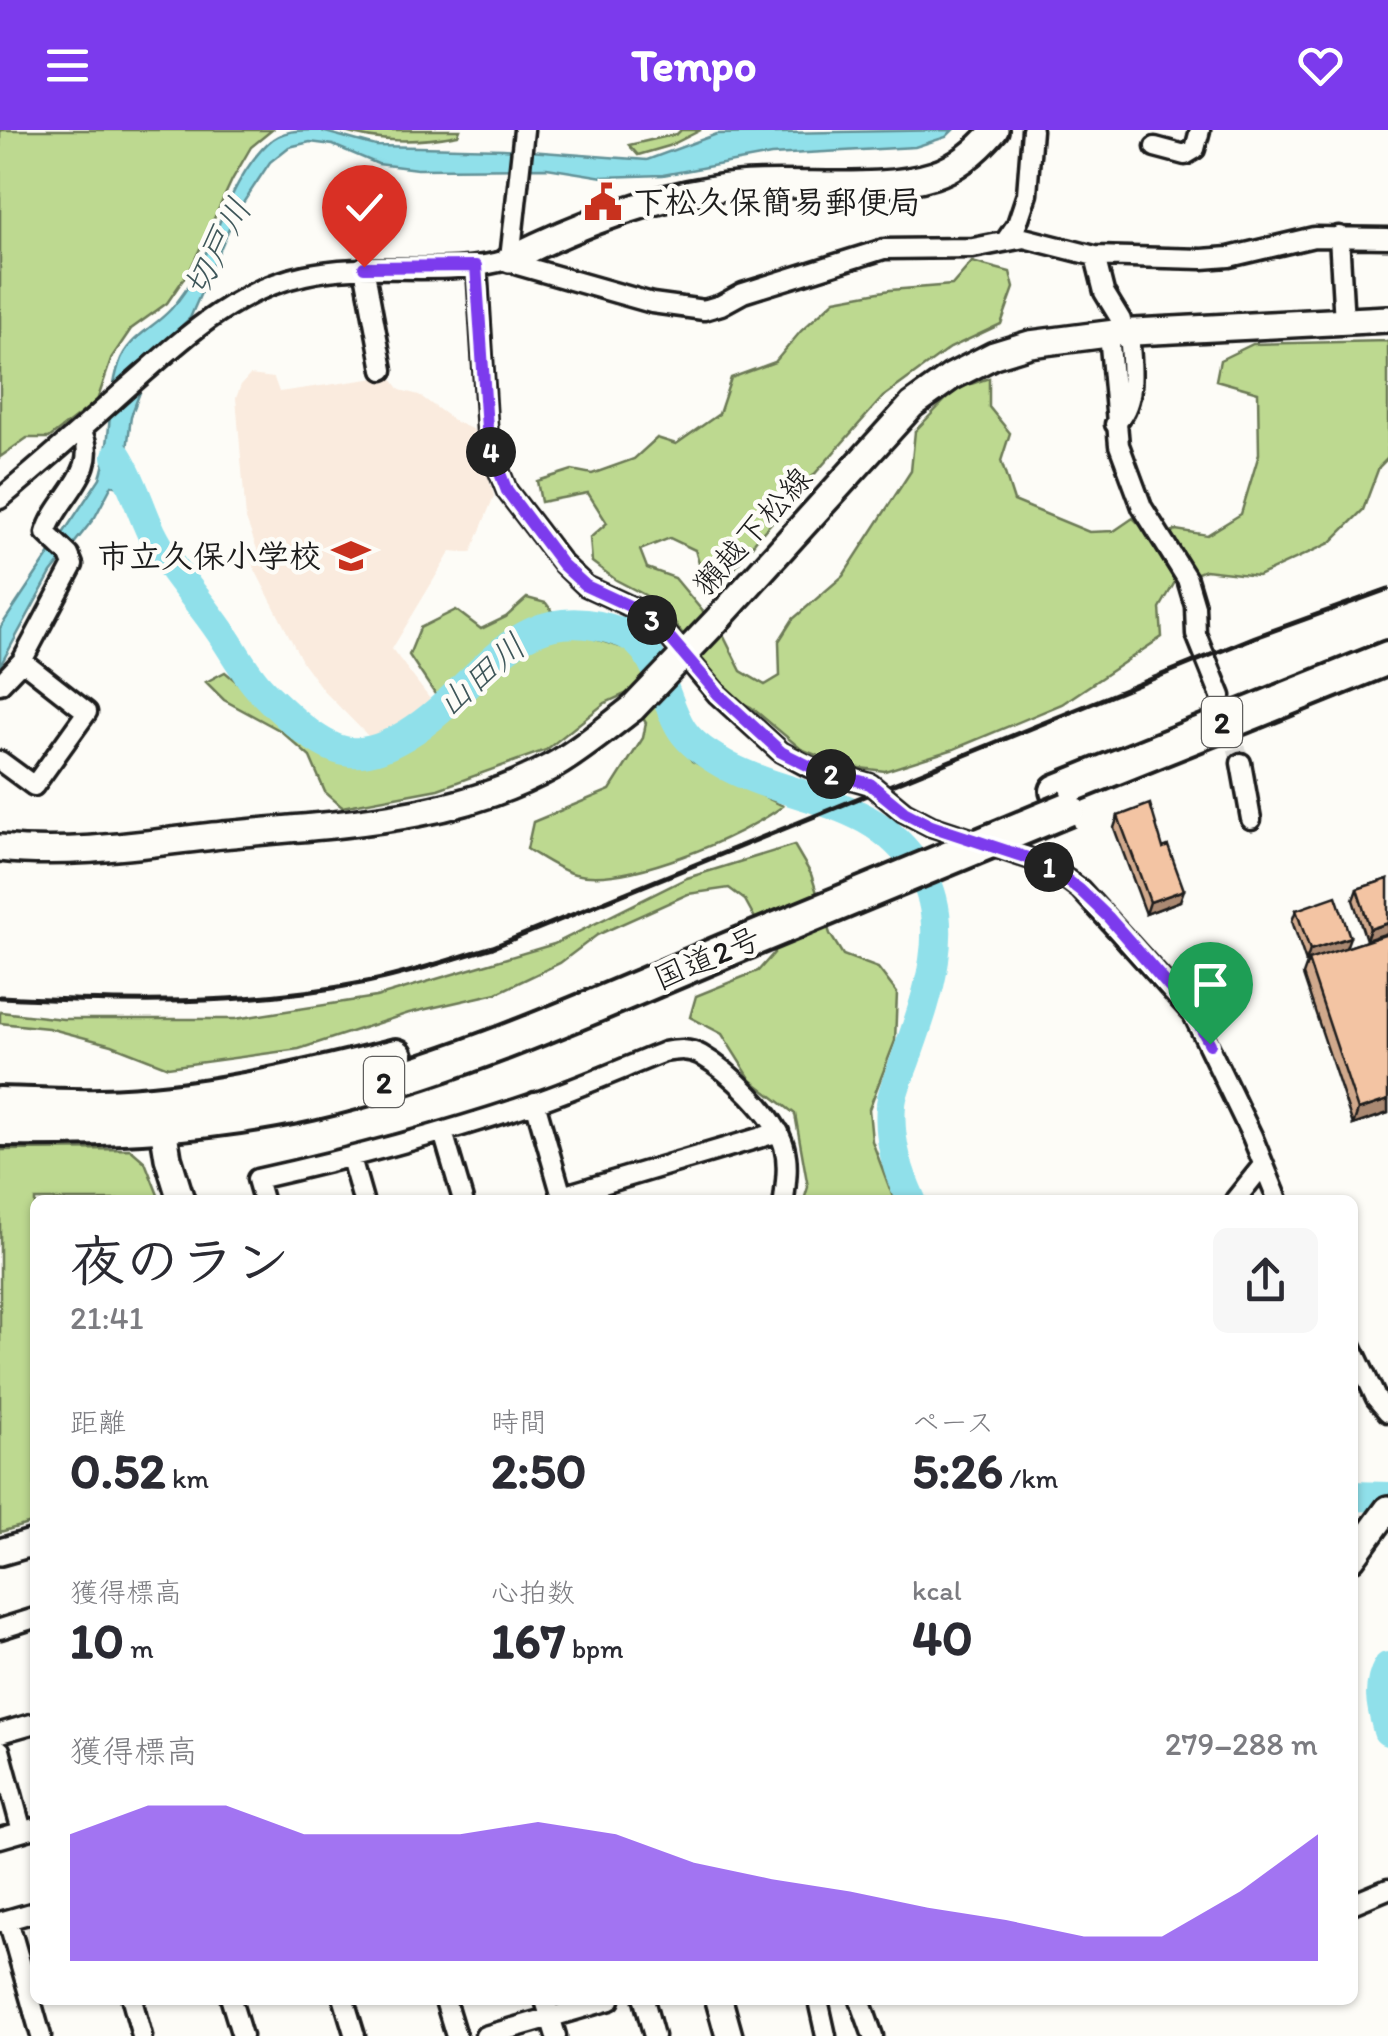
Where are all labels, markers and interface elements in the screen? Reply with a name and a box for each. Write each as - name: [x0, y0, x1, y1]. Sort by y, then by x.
- icon: menu: [40, 38, 95, 93]
- text: Tempo: [631, 38, 757, 92]
- icon: heart: [1293, 38, 1348, 93]
- pin: [322, 165, 407, 268]
- icon: check: [337, 180, 392, 235]
- public building icon: 下松久保簡易郵便局: [582, 181, 624, 223]
- place label: 下松久保簡易郵便局: [633, 183, 921, 221]
- water label: 切戸川: [174, 191, 260, 303]
- pin: 4: [466, 427, 516, 477]
- text: 4: [483, 435, 499, 469]
- street label: 獺越下松線: [684, 459, 820, 603]
- school or university icon: 市立久保小学校: [330, 535, 372, 577]
- place label: 市立久保小学校: [97, 537, 321, 575]
- pin: 3: [627, 595, 677, 645]
- text: 3: [644, 603, 660, 637]
- water label: 山田川: [428, 625, 534, 725]
- road number: 2: [1202, 697, 1242, 747]
- pin: 2: [806, 749, 856, 799]
- text: 2: [824, 757, 838, 791]
- pin: 1: [1024, 842, 1074, 892]
- text: 1: [1043, 850, 1056, 884]
- street label: 国道2号: [648, 918, 766, 998]
- pin: [1168, 942, 1253, 1045]
- icon: arrive: [1183, 957, 1238, 1012]
- road number: 2: [364, 1057, 404, 1107]
- text: 夜のラン: [70, 1228, 290, 1294]
- button: share: [1213, 1228, 1318, 1333]
- text: 21:41: [70, 1299, 144, 1337]
- text: 距離: [70, 1405, 126, 1439]
- text: 時間: [491, 1405, 547, 1439]
- text: ペース: [912, 1405, 994, 1439]
- text: 0.52: [70, 1440, 166, 1501]
- text: 2:50: [491, 1440, 587, 1501]
- text: 5:26: [912, 1440, 1003, 1501]
- text: km: [166, 1461, 209, 1495]
- text: /km: [1003, 1461, 1058, 1495]
- text: kcal: [912, 1573, 962, 1607]
- text: 獲得標高: [70, 1575, 182, 1609]
- text: 心拍数: [491, 1575, 575, 1609]
- text: 40: [912, 1607, 973, 1668]
- text: 10: [70, 1610, 124, 1671]
- text: 167: [491, 1610, 565, 1671]
- text: m: [124, 1631, 154, 1665]
- text: bpm: [565, 1631, 624, 1665]
- text: 279–288 m: [1165, 1725, 1318, 1763]
- text: 獲得標高: [70, 1732, 198, 1770]

